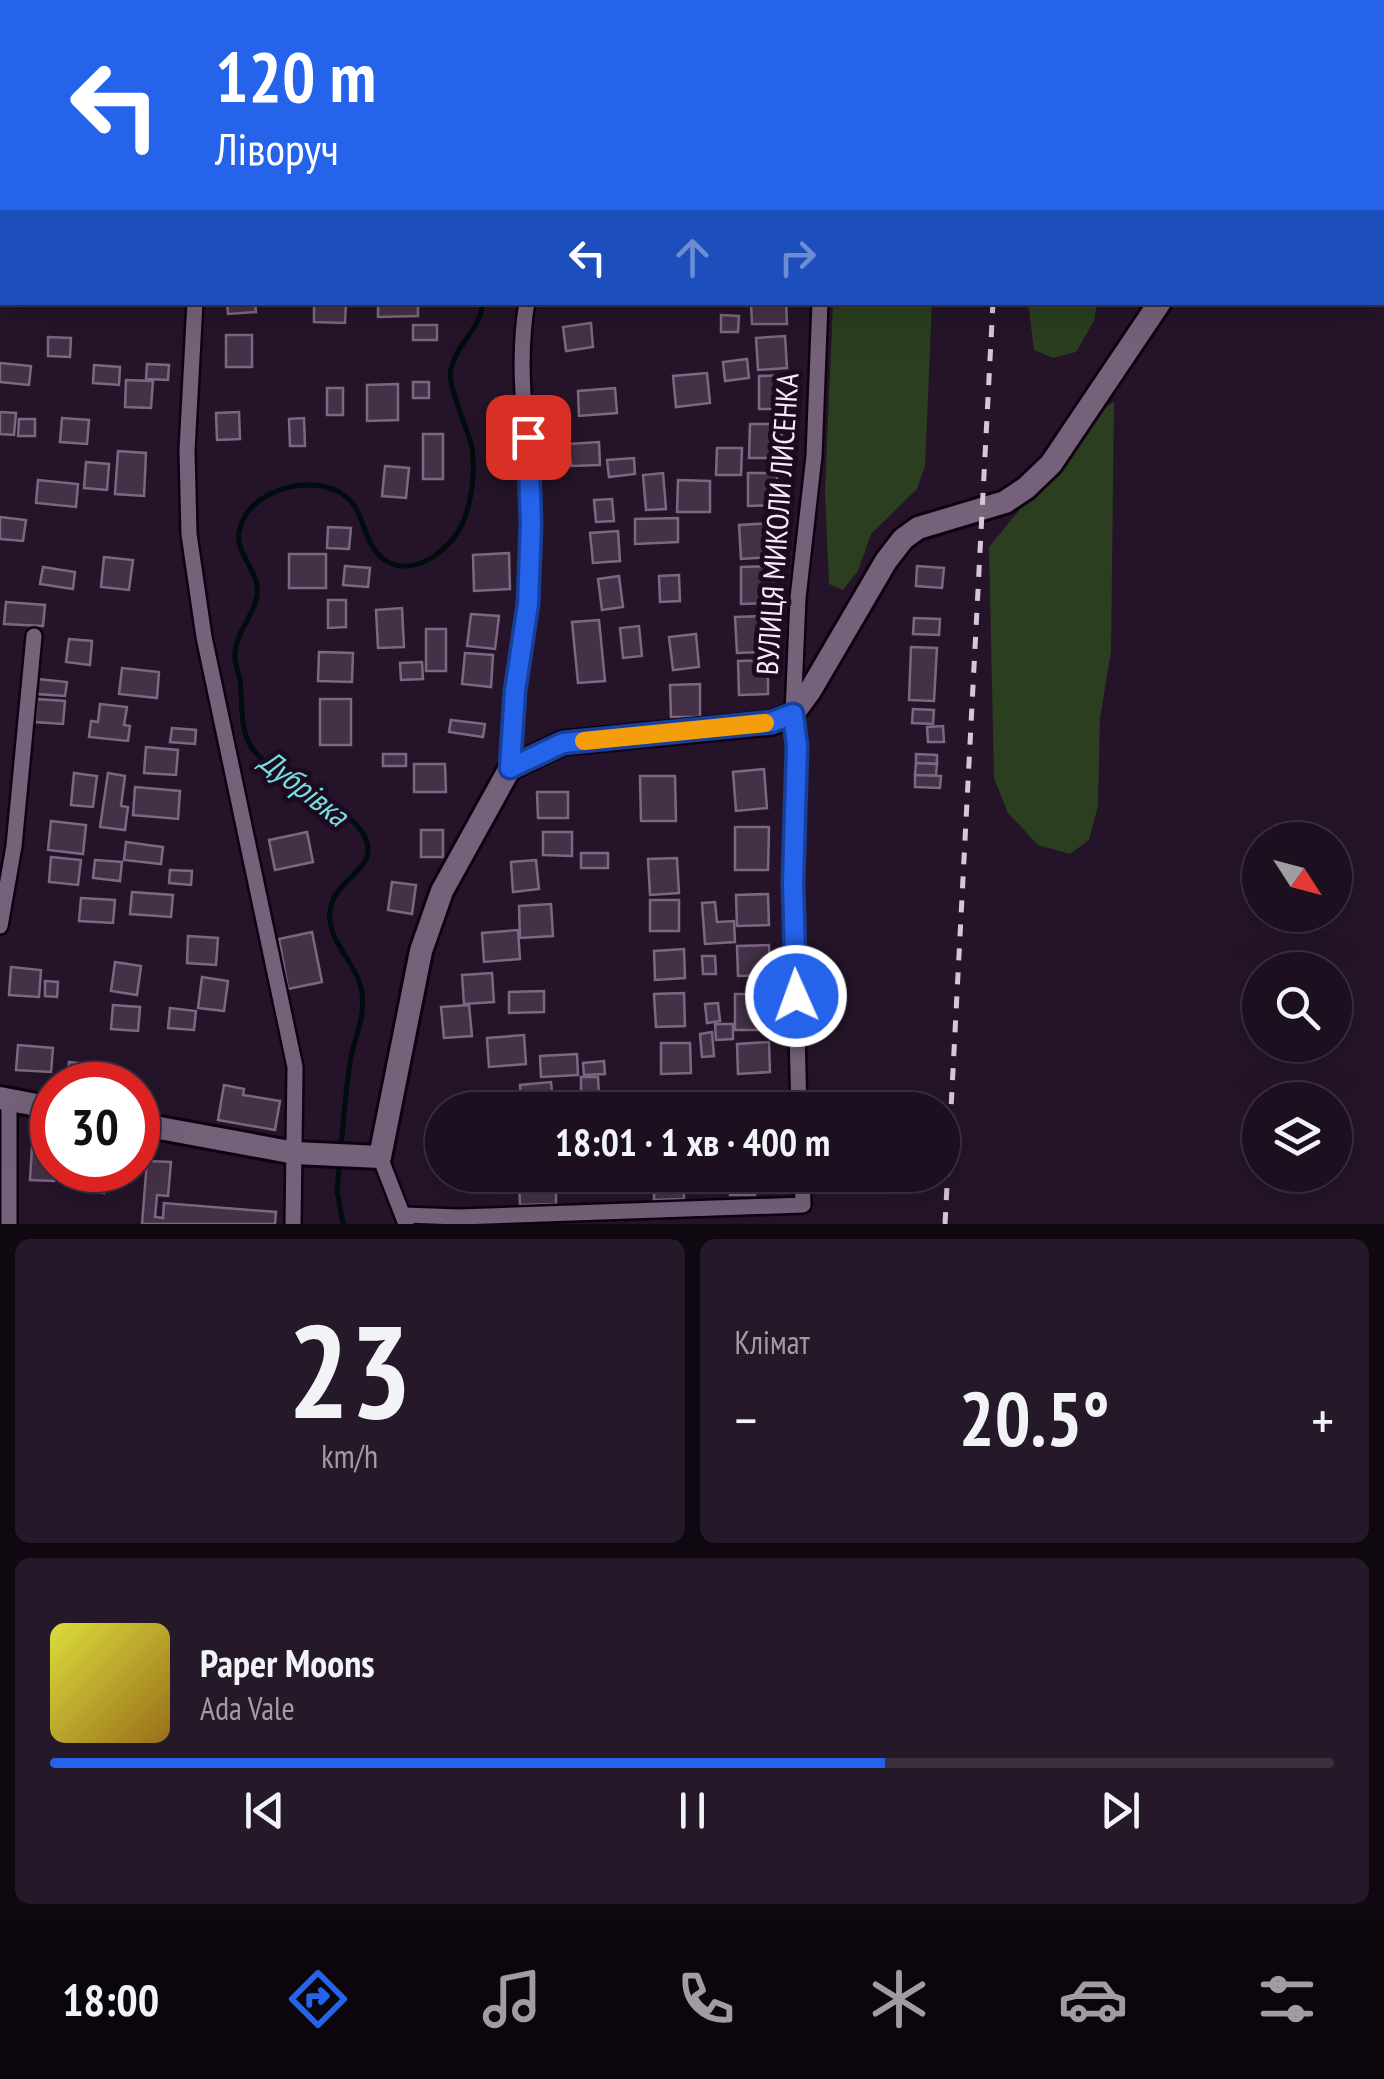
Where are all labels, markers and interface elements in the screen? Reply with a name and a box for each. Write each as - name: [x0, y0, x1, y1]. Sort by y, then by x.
- text: 120 m: [215, 31, 376, 121]
- icon: left: [50, 40, 180, 170]
- text: Ліворуч: [215, 119, 339, 177]
- icon: left: [560, 230, 615, 285]
- icon: ahead: [665, 230, 720, 285]
- icon: right: [770, 230, 825, 285]
- street label: ВУЛИЦЯ МИКОЛИ ЛИСЕНКА: [747, 371, 807, 676]
- pin: [486, 395, 571, 480]
- icon: arrive: [501, 410, 556, 465]
- water label: Дубрівка: [251, 739, 359, 836]
- north arrow: [1242, 822, 1352, 932]
- map controls: [1242, 822, 1352, 1192]
- position arrow: [744, 944, 848, 1048]
- button: search: [1242, 952, 1352, 1062]
- speed limit sign: 30: [30, 1062, 160, 1192]
- button: layers: [1242, 1082, 1352, 1192]
- text: 18:01 · 1 хв · 400 m: [555, 1117, 830, 1166]
- text: 23: [288, 1286, 412, 1454]
- text: Клімат: [735, 1321, 810, 1363]
- text: 20.5°: [959, 1370, 1110, 1467]
- text: −: [735, 1384, 757, 1455]
- text: +: [1311, 1384, 1334, 1455]
- text: km/h: [321, 1435, 378, 1477]
- text: Paper Moons: [200, 1638, 375, 1687]
- text: Ada Vale: [200, 1687, 295, 1729]
- icon: previous: [237, 1783, 292, 1838]
- icon: pause: [665, 1783, 720, 1838]
- icon: next: [1093, 1783, 1148, 1838]
- icon: directions: [283, 1964, 353, 2034]
- icon: music: [477, 1964, 547, 2034]
- icon: phone: [671, 1964, 741, 2034]
- icon: climate: [864, 1964, 934, 2034]
- icon: car: [1058, 1964, 1128, 2034]
- icon: filters: [1252, 1964, 1322, 2034]
- text: 18:00: [62, 1970, 159, 2028]

